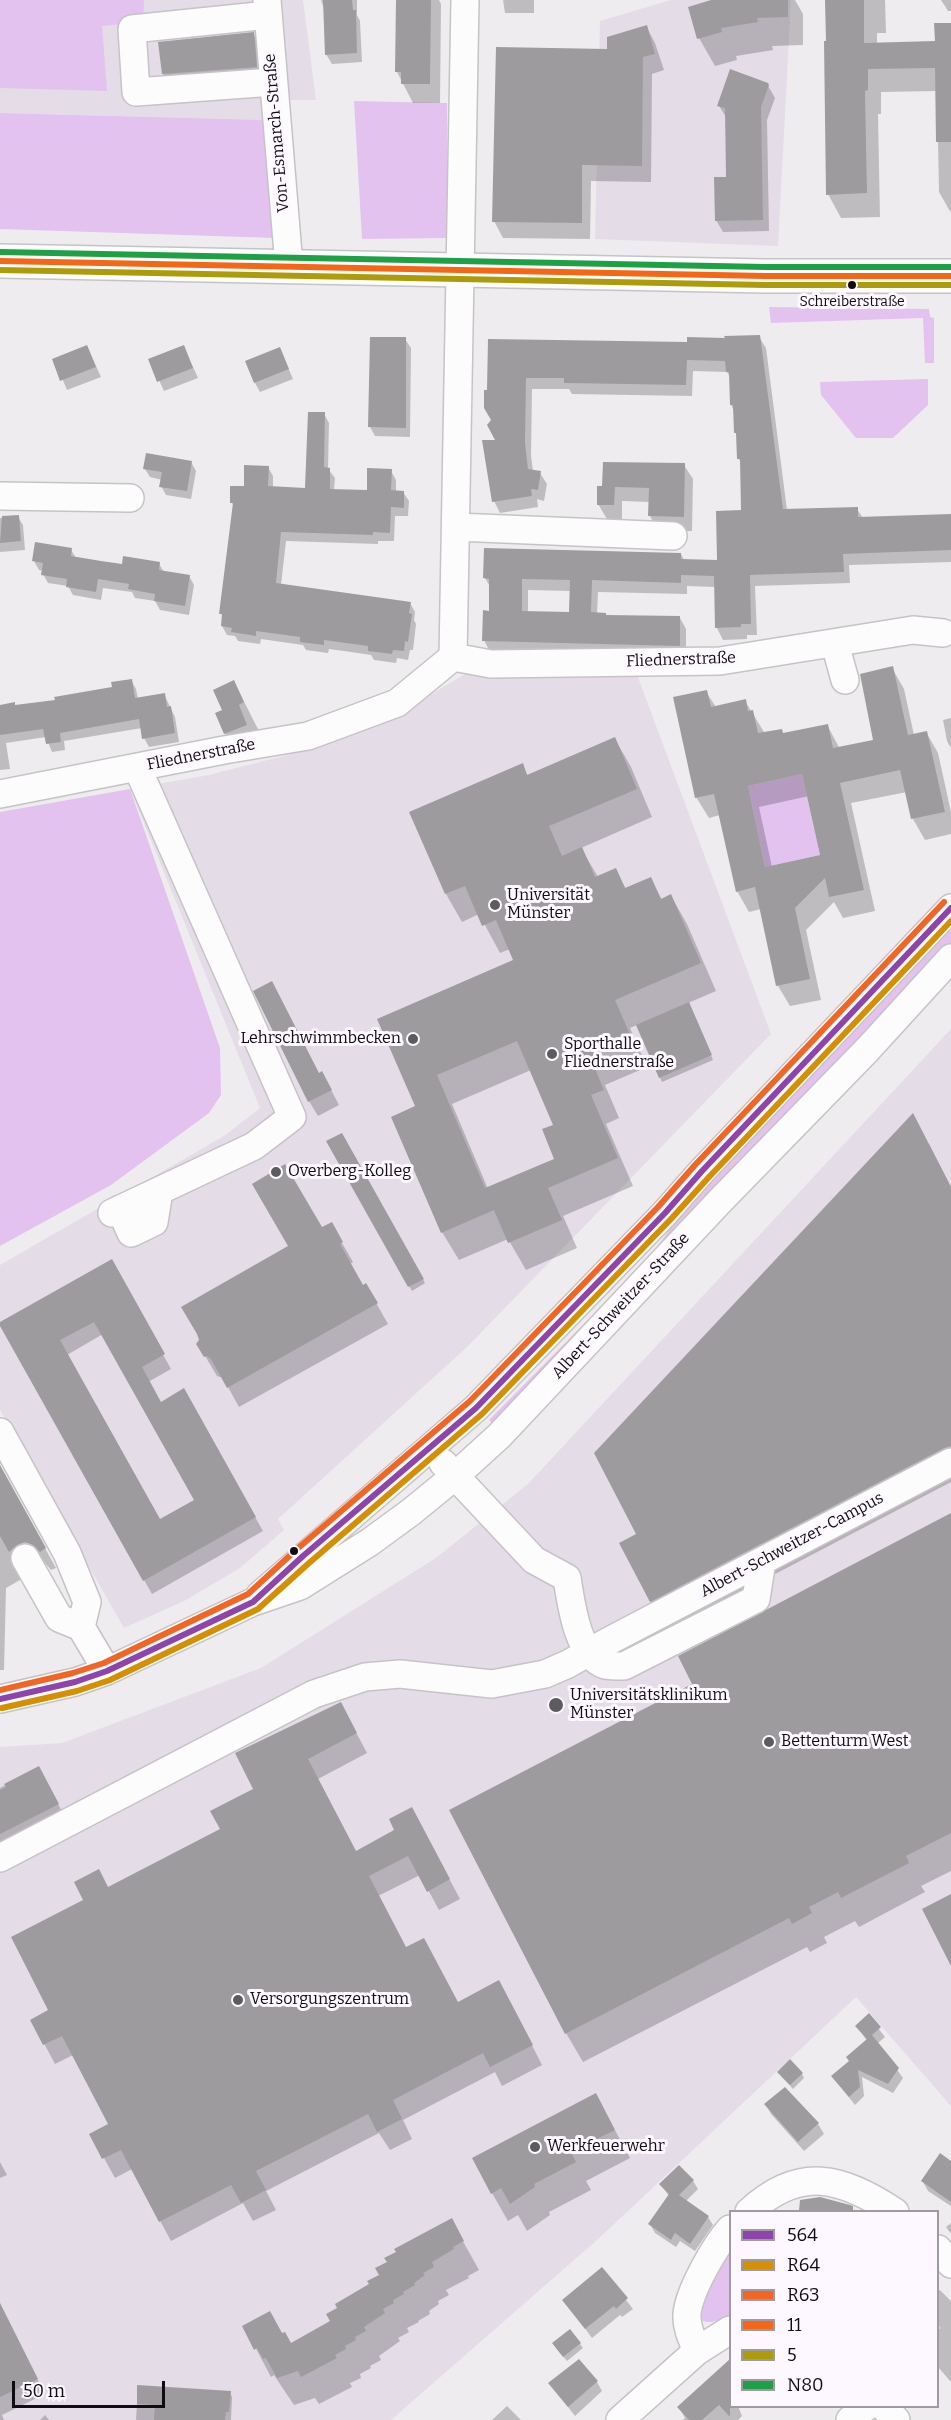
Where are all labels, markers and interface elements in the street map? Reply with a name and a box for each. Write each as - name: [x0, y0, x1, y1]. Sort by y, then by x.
- street label: Von-Esmarch-Straße: [260, 53, 294, 213]
- marker: Schreiberstraße: [846, 279, 858, 291]
- place label: Schreiberstraße: [799, 294, 905, 310]
- street label: Fliednerstraße: [626, 648, 736, 672]
- street label: Fliednerstraße: [145, 735, 257, 775]
- place label: Universität Münster: [507, 886, 590, 924]
- marker: Universität Münster: [488, 898, 502, 912]
- place label: Lehrschwimmbecken: [240, 1029, 401, 1049]
- marker: Lehrschwimmbecken: [406, 1032, 420, 1046]
- place label: Sporthalle Fliednerstraße: [564, 1035, 674, 1073]
- marker: Sporthalle Fliednerstraße: [545, 1047, 559, 1061]
- place label: Overberg-Kolleg: [288, 1162, 411, 1182]
- marker: Overberg-Kolleg: [269, 1165, 283, 1179]
- street label: Albert-Schweitzer-Straße: [548, 1229, 694, 1383]
- street label: Albert-Schweitzer-Campus: [697, 1489, 887, 1601]
- unlabelled marker: [288, 1545, 300, 1557]
- place label: Universitätsklinikum Münster: [570, 1686, 728, 1724]
- marker: Universitätsklinikum Münster: [547, 1696, 565, 1714]
- place label: Bettenturm West: [781, 1732, 909, 1752]
- marker: Bettenturm West: [762, 1735, 776, 1749]
- place label: Versorgungszentrum: [250, 1990, 409, 2010]
- marker: Versorgungszentrum: [231, 1993, 245, 2007]
- place label: Werkfeuerwehr: [547, 2137, 665, 2157]
- marker: Werkfeuerwehr: [528, 2140, 542, 2154]
- legend: [729, 2210, 939, 2408]
- text: 564: [787, 2224, 818, 2246]
- text: R64: [787, 2254, 820, 2276]
- text: R63: [787, 2284, 819, 2306]
- text: 11: [787, 2314, 802, 2336]
- text: 5: [787, 2344, 797, 2366]
- scale bar: [15, 2369, 168, 2407]
- text: N80: [787, 2374, 824, 2396]
- text: 50 m: [23, 2380, 65, 2402]

